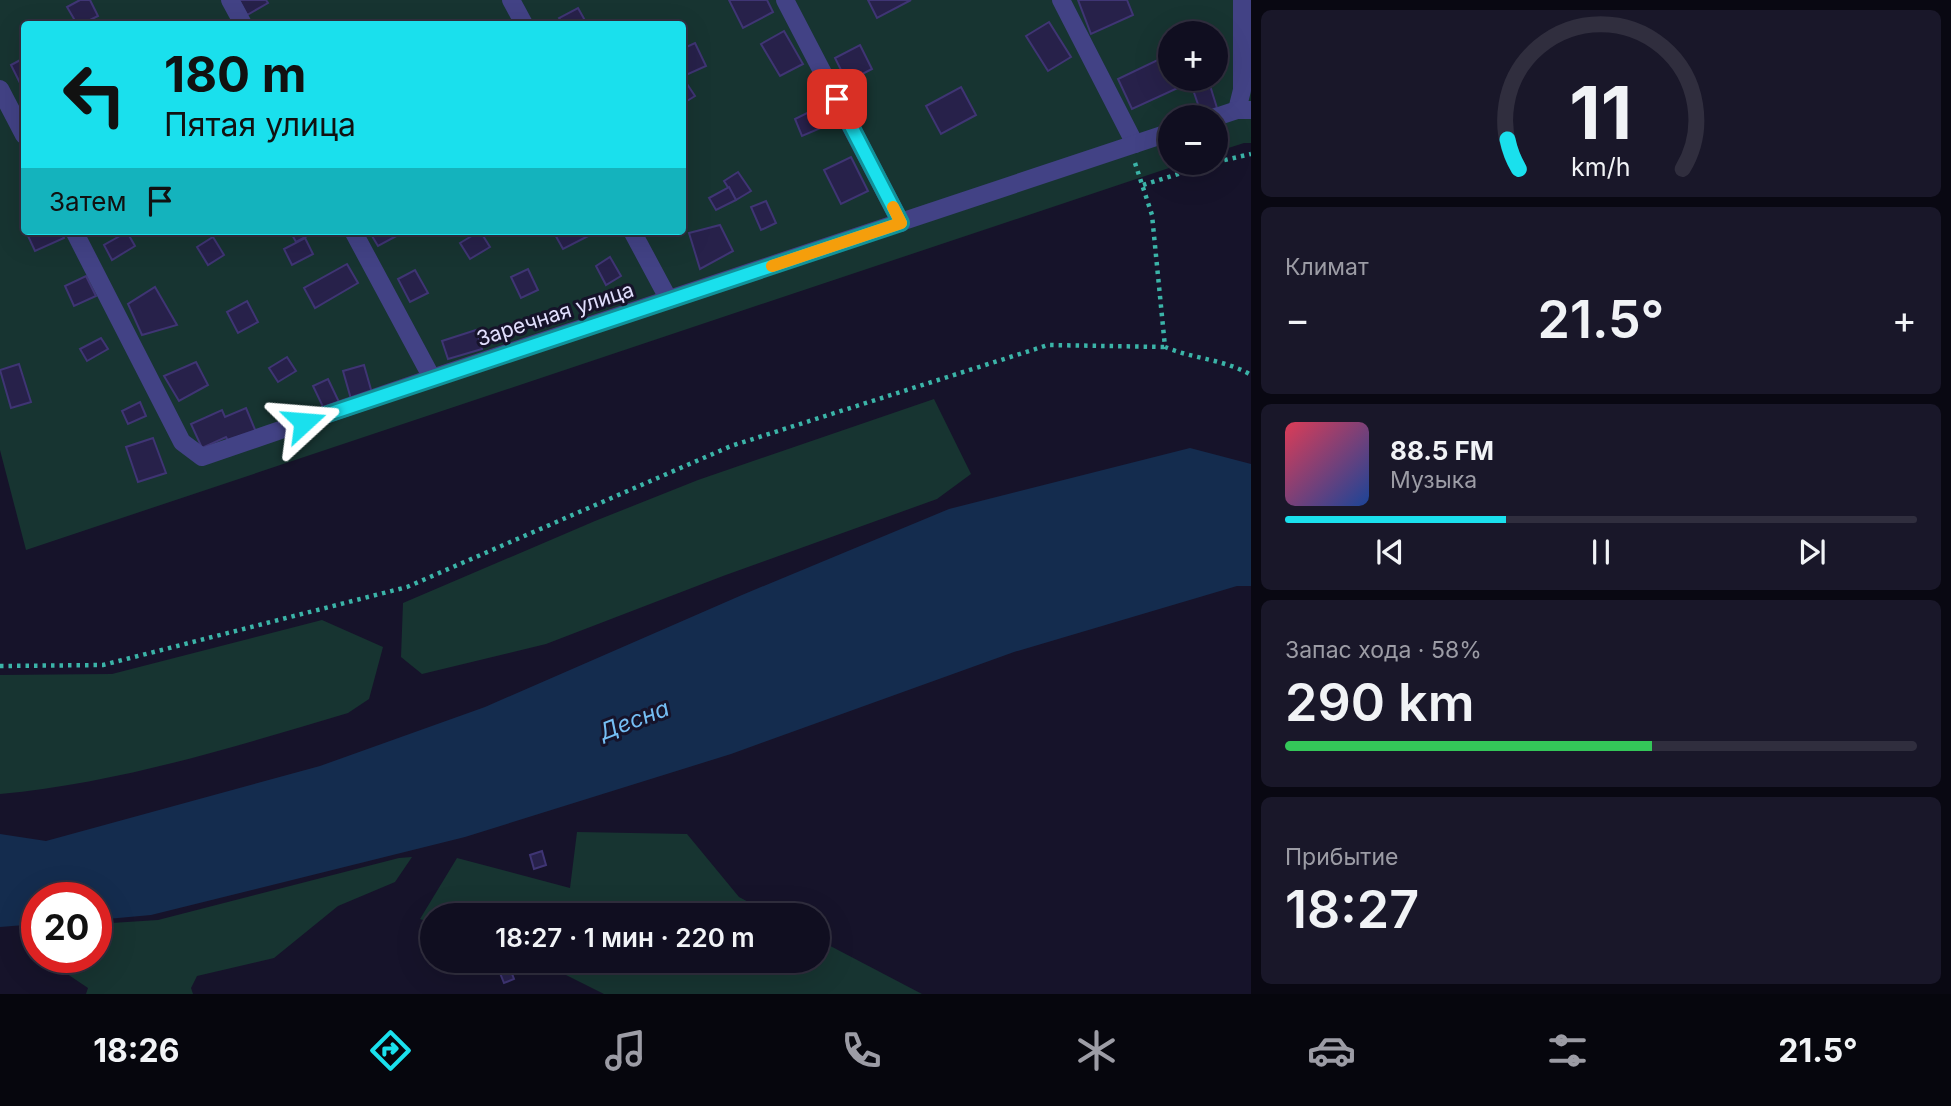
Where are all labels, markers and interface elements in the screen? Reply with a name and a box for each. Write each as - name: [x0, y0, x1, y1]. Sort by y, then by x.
- map controls: [1158, 21, 1228, 175]
- button: +: [1158, 21, 1228, 91]
- text: 180 m: [164, 45, 306, 104]
- icon: left: [49, 49, 140, 140]
- pin: [807, 69, 867, 129]
- text: 11: [1570, 69, 1632, 158]
- icon: arrive: [818, 80, 856, 118]
- text: Пятая улица: [164, 105, 356, 144]
- button: −: [1158, 105, 1228, 175]
- text: km/h: [1571, 152, 1631, 182]
- icon: arrive: [141, 182, 179, 220]
- text: Затем: [49, 186, 127, 217]
- text: Климат: [1285, 253, 1369, 281]
- street label: Заречная улица: [473, 277, 637, 351]
- text: 21.5°: [1538, 288, 1664, 351]
- text: −: [1285, 296, 1310, 342]
- text: +: [1892, 296, 1917, 342]
- position arrow: [267, 385, 341, 459]
- text: 88.5 FM: [1390, 435, 1494, 466]
- text: Музыка: [1390, 466, 1477, 494]
- icon: previous: [1371, 533, 1409, 571]
- icon: pause: [1582, 533, 1620, 571]
- icon: next: [1793, 533, 1831, 571]
- text: Запас хода · 58%: [1285, 636, 1482, 664]
- text: 290 km: [1285, 671, 1475, 734]
- water label: Десна: [594, 694, 673, 747]
- text: Прибытие: [1285, 843, 1398, 871]
- text: 18:27: [1285, 878, 1419, 941]
- speed limit sign: 20: [21, 882, 112, 973]
- text: 18:27 · 1 мин · 220 m: [495, 922, 755, 953]
- icon: directions: [366, 1026, 415, 1075]
- icon: music: [601, 1026, 650, 1075]
- icon: phone: [837, 1026, 886, 1075]
- icon: climate: [1072, 1026, 1121, 1075]
- icon: car: [1307, 1026, 1356, 1075]
- icon: filters: [1543, 1026, 1592, 1075]
- text: 18:26: [93, 1031, 179, 1070]
- text: 21.5°: [1778, 1031, 1858, 1070]

